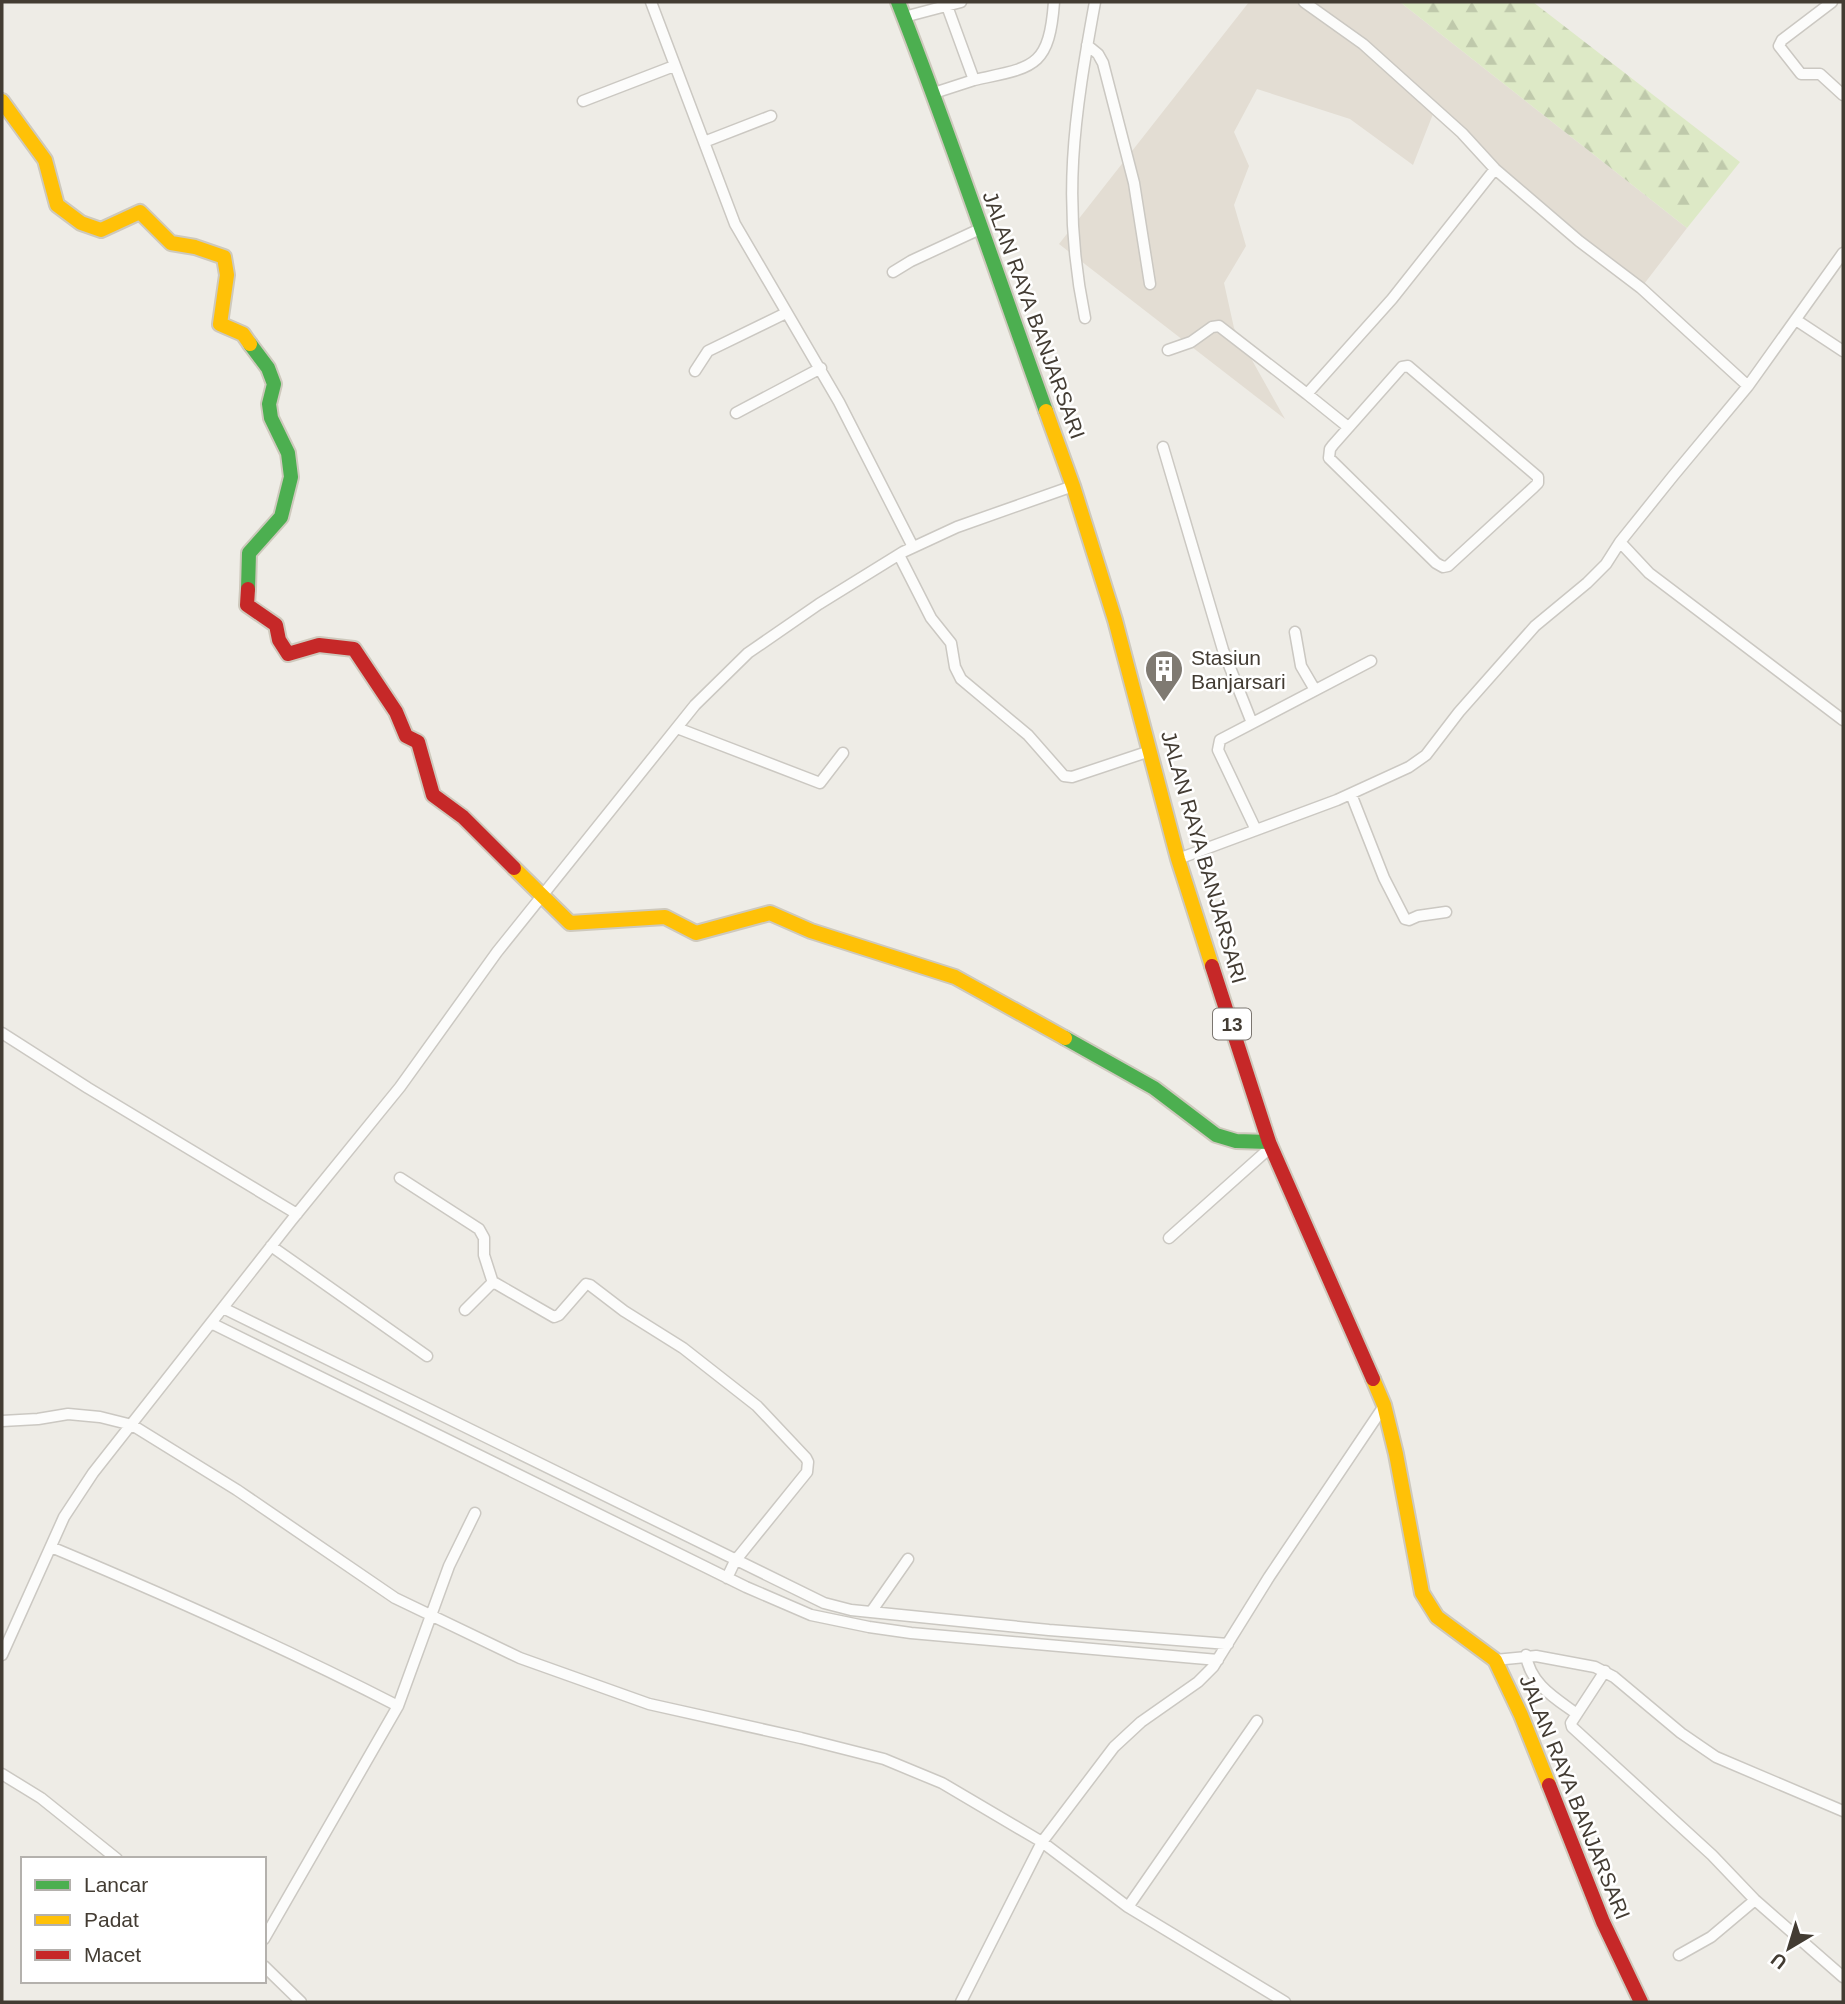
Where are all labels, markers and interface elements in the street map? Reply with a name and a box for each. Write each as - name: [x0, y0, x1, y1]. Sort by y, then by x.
- street label: JALAN RAYA BANJARSARI: [978, 188, 1090, 442]
- place label: Stasiun Banjarsari: [1191, 646, 1286, 693]
- building icon: Stasiun Banjarsari: [1143, 648, 1185, 703]
- street label: JALAN RAYA BANJARSARI: [1157, 728, 1251, 986]
- road number: 13: [1213, 1008, 1251, 1040]
- street label: JALAN RAYA BANJARSARI: [1515, 1671, 1635, 1923]
- legend: [21, 1857, 266, 1983]
- text: Lancar: [84, 1873, 148, 1896]
- text: Padat: [84, 1908, 139, 1931]
- north arrow: [1754, 1913, 1824, 1983]
- text: Macet: [84, 1943, 141, 1966]
- text: U: [1767, 1949, 1791, 1974]

